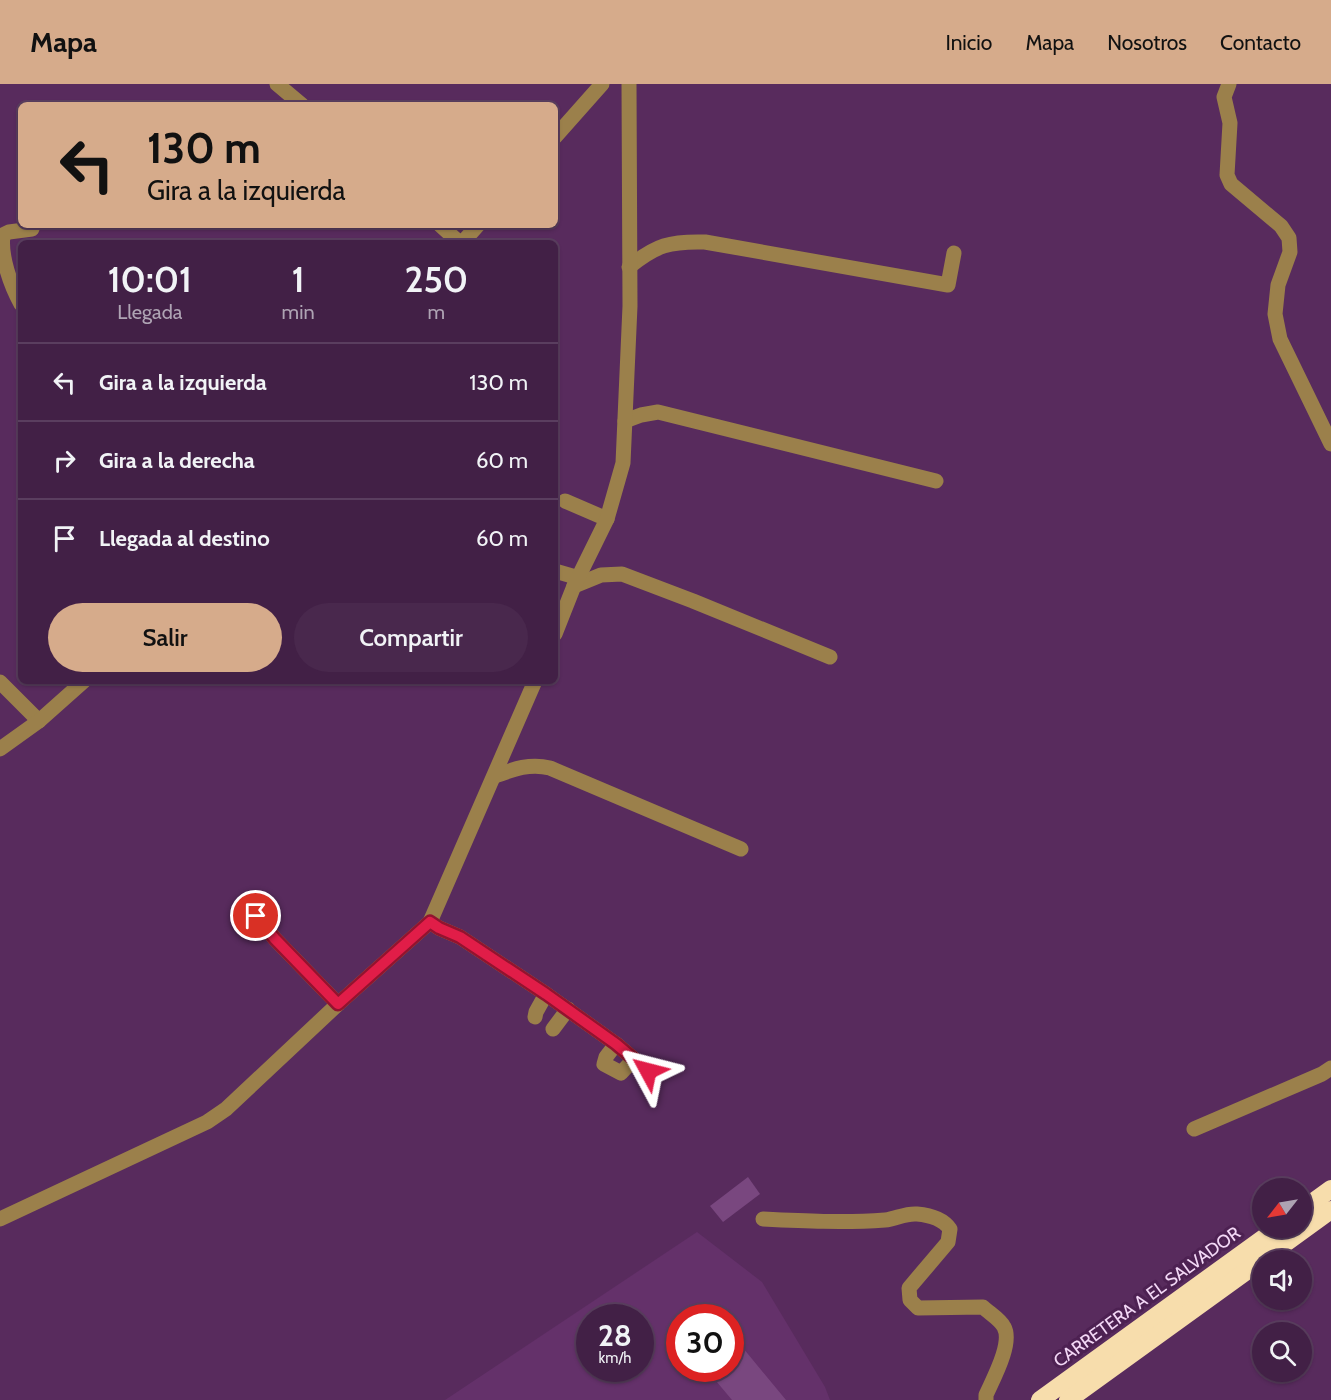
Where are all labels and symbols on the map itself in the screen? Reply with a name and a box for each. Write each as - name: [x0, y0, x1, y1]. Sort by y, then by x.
- pin: [230, 890, 281, 941]
- position arrow: [616, 1039, 680, 1103]
- north arrow: [1252, 1178, 1312, 1238]
- street label: CARRETERA A EL SALVADOR: [1049, 1222, 1245, 1372]
- speed limit sign: 30: [666, 1304, 744, 1382]

